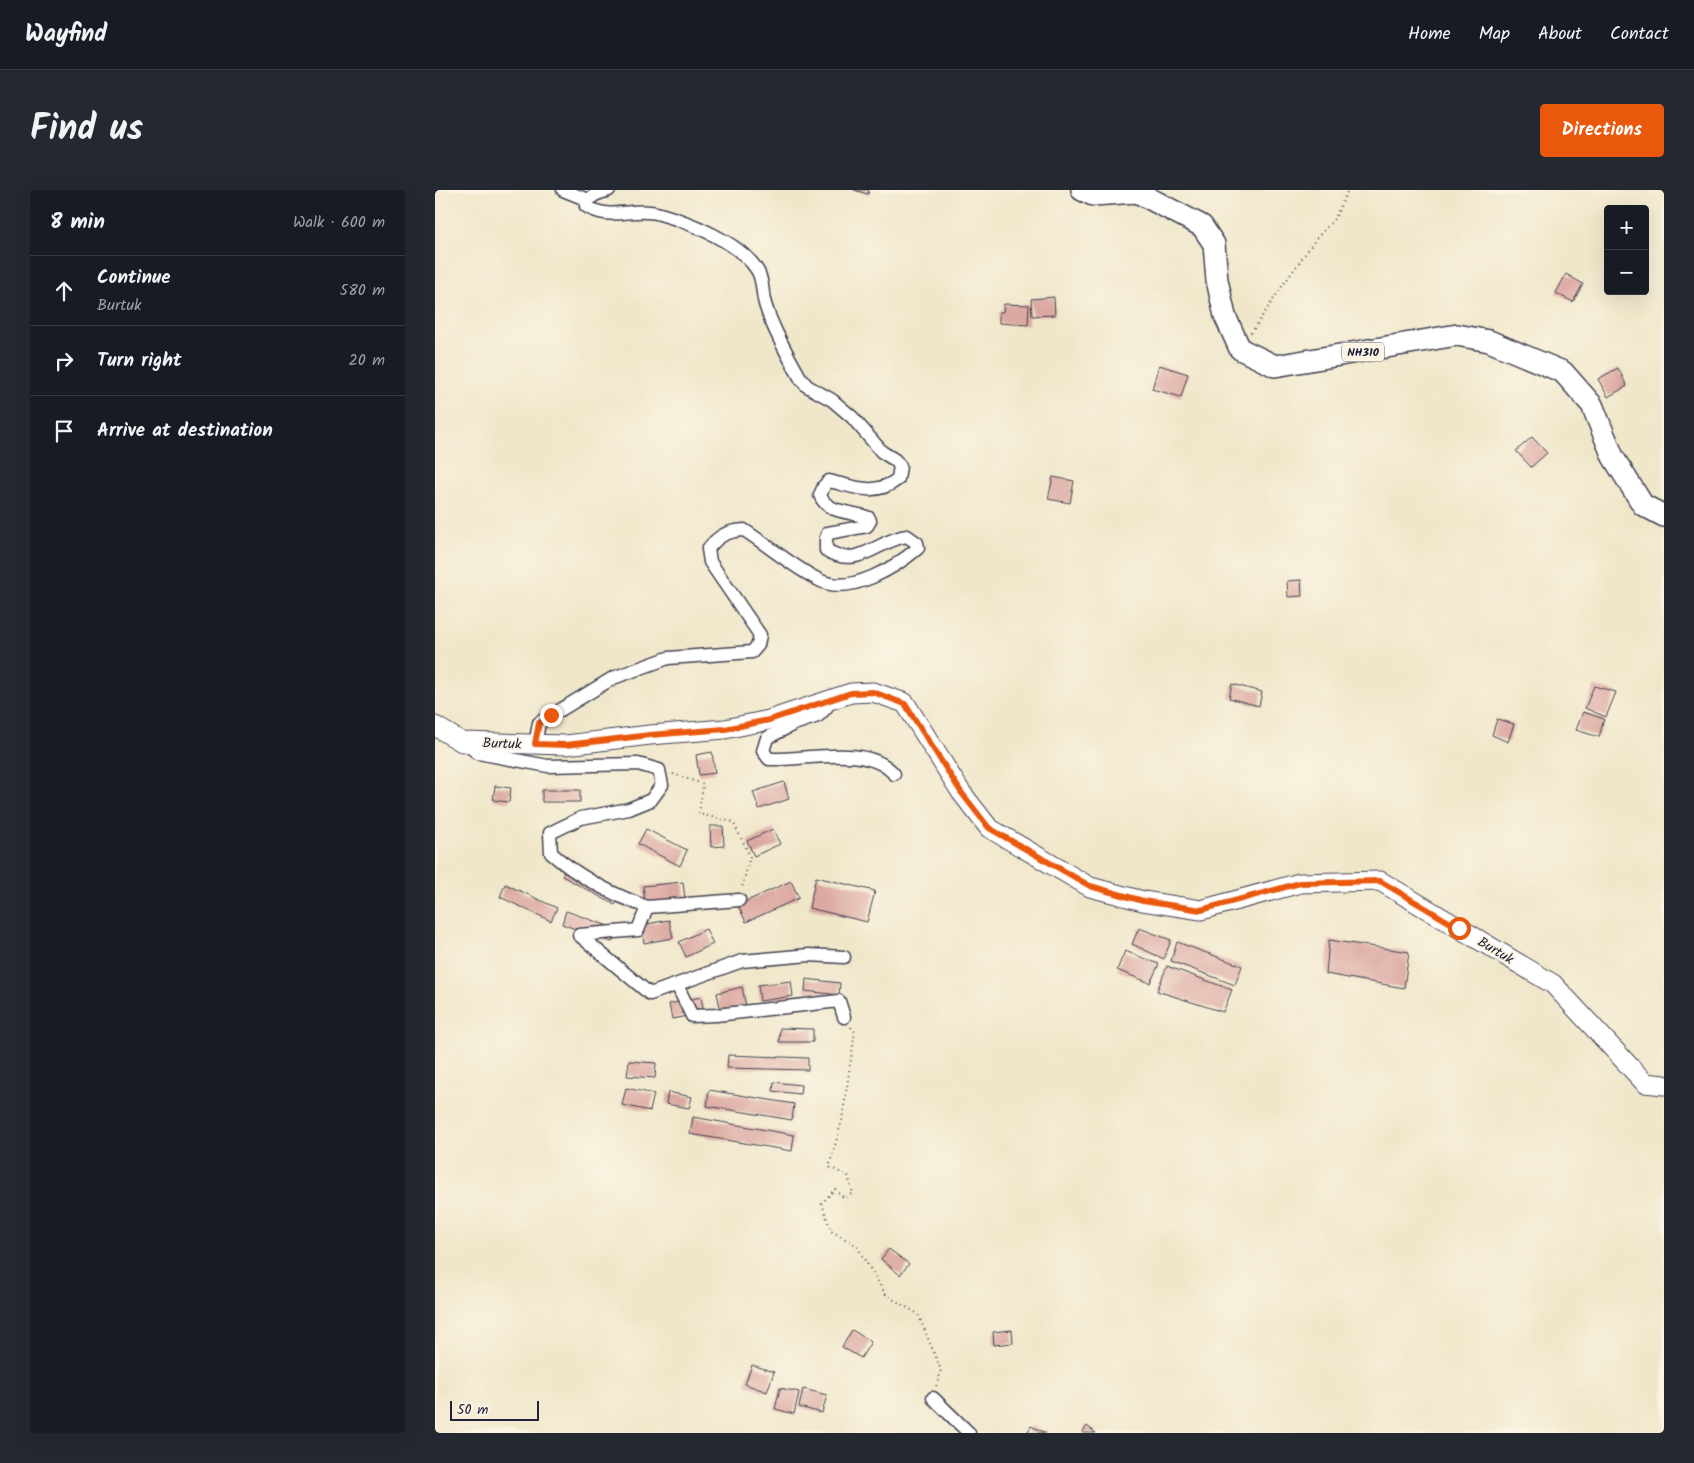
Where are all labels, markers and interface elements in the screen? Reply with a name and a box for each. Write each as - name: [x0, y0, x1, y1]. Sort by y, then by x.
- text: Wayfind: [25, 15, 107, 54]
- text: Home: [1408, 20, 1451, 49]
- text: Map: [1479, 20, 1510, 49]
- text: About: [1538, 20, 1582, 49]
- text: Contact: [1610, 20, 1669, 49]
- text: Find us: [30, 102, 143, 158]
- button: Directions: [1540, 104, 1664, 157]
- map controls: [1604, 205, 1649, 295]
- button: +: [1604, 205, 1649, 250]
- text: 8 min: [50, 206, 105, 239]
- text: Walk · 600 m: [293, 210, 385, 235]
- button: −: [1604, 250, 1649, 295]
- text: Continue: [97, 263, 170, 293]
- icon: ahead: [50, 277, 78, 305]
- text: 580 m: [340, 278, 385, 303]
- text: Burtuk: [97, 293, 142, 318]
- road number: NH310: [1342, 342, 1384, 362]
- text: Turn right: [97, 346, 182, 376]
- icon: right: [50, 347, 78, 375]
- text: 20 m: [349, 348, 385, 373]
- text: Arrive at destination: [97, 416, 273, 446]
- icon: arrive: [50, 417, 78, 445]
- route end: [540, 704, 563, 727]
- street label: Burtuk: [482, 732, 522, 756]
- route start: [1448, 917, 1471, 940]
- street label: Burtuk: [1473, 931, 1518, 971]
- scale bar: [450, 1398, 539, 1421]
- text: 50 m: [457, 1399, 488, 1421]

